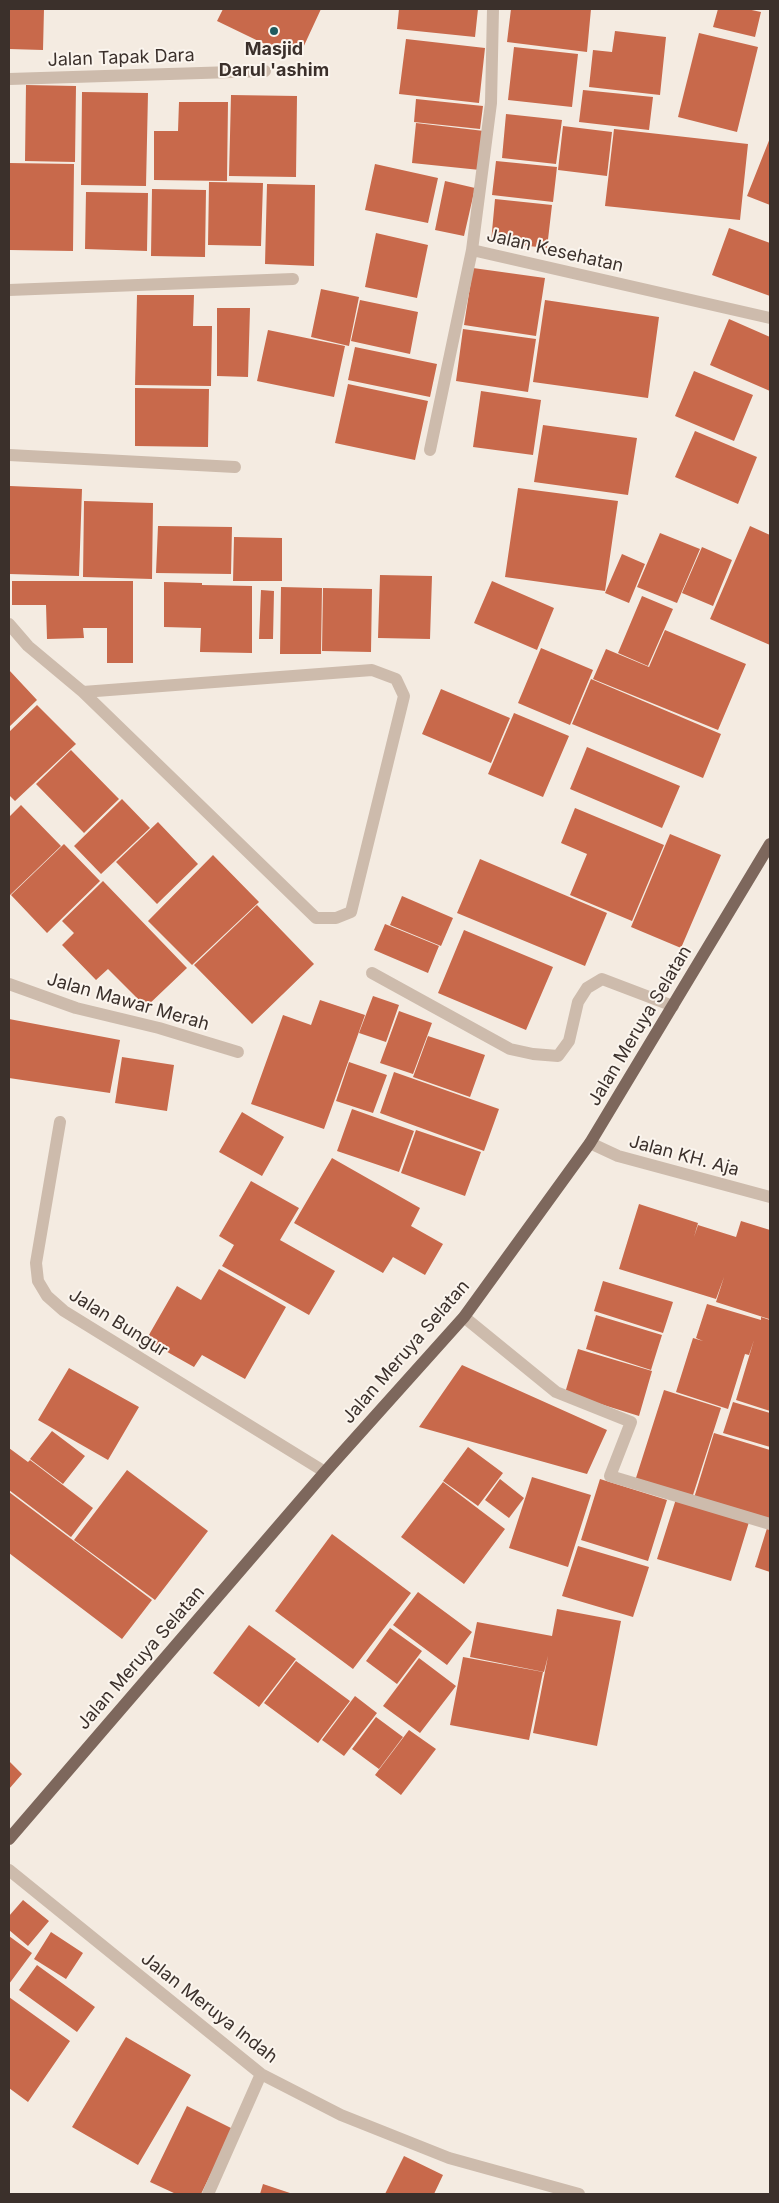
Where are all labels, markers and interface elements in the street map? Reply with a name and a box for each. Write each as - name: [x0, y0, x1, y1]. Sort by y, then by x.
- marker: Masjid Darul 'ashim: [268, 25, 280, 37]
- place label: Masjid Darul 'ashim: [219, 39, 329, 82]
- street label: Jalan Tapak Dara: [47, 45, 195, 71]
- street label: Jalan Kesehatan: [484, 225, 626, 277]
- street label: Jalan Meruya Selatan: [584, 942, 696, 1110]
- street label: Jalan Mawar Merah: [44, 968, 212, 1036]
- street label: Jalan KH. Aja: [627, 1131, 741, 1181]
- street label: Jalan Meruya Selatan: [338, 1276, 474, 1428]
- street label: Jalan Bungur: [65, 1284, 171, 1362]
- street label: Jalan Meruya Selatan: [73, 1582, 209, 1734]
- street label: Jalan Meruya Indah: [136, 1948, 282, 2068]

